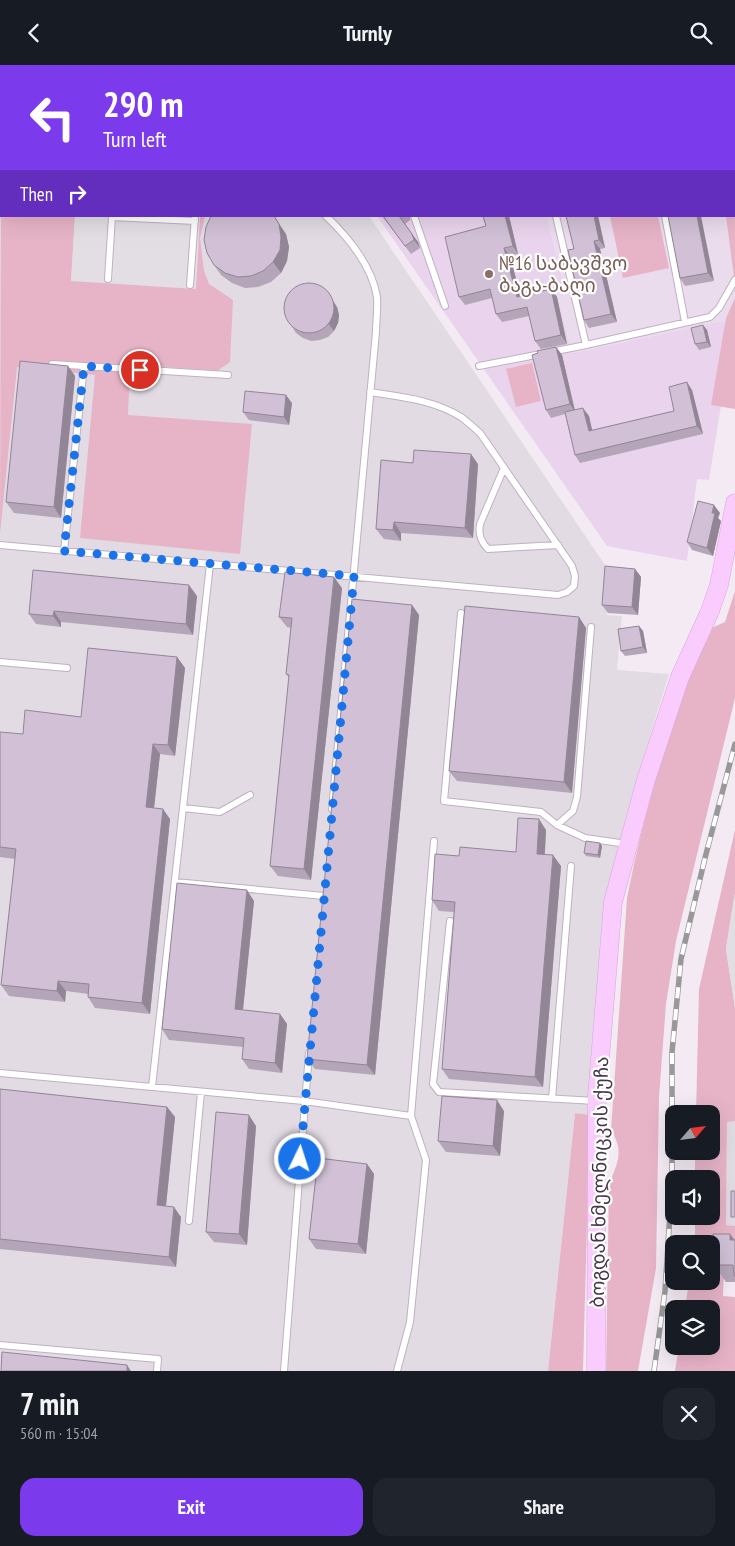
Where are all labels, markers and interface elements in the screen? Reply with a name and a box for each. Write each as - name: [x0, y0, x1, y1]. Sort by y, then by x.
- icon: back: [20, 19, 48, 47]
- text: Turnly: [343, 19, 392, 47]
- icon: search: [687, 19, 715, 47]
- text: 290 m: [103, 81, 184, 127]
- icon: left: [20, 85, 85, 150]
- text: Turn left: [103, 125, 167, 153]
- icon: right: [63, 180, 91, 208]
- text: Then: [20, 182, 53, 206]
- place label: №16 საბავშვო ბაგა-ბაღი: [499, 251, 627, 298]
- marker: №16 საბავშვო ბაგა-ბაღი: [483, 268, 495, 280]
- pin: [119, 349, 161, 391]
- icon: arrive: [126, 356, 154, 384]
- street label: ბოგდან ხმელნიცკის ქუჩა: [585, 1056, 614, 1308]
- north arrow: [665, 1105, 720, 1160]
- map controls: [665, 1105, 720, 1355]
- position arrow: [273, 1132, 325, 1184]
- button: sound: [665, 1170, 720, 1225]
- button: search: [665, 1235, 720, 1290]
- button: layers: [665, 1300, 720, 1355]
- text: 7 min: [20, 1384, 79, 1423]
- button: close: [663, 1388, 715, 1440]
- text: 560 m · 15:04: [20, 1423, 98, 1443]
- button: Exit: [20, 1478, 363, 1536]
- button: Share: [373, 1478, 715, 1536]

